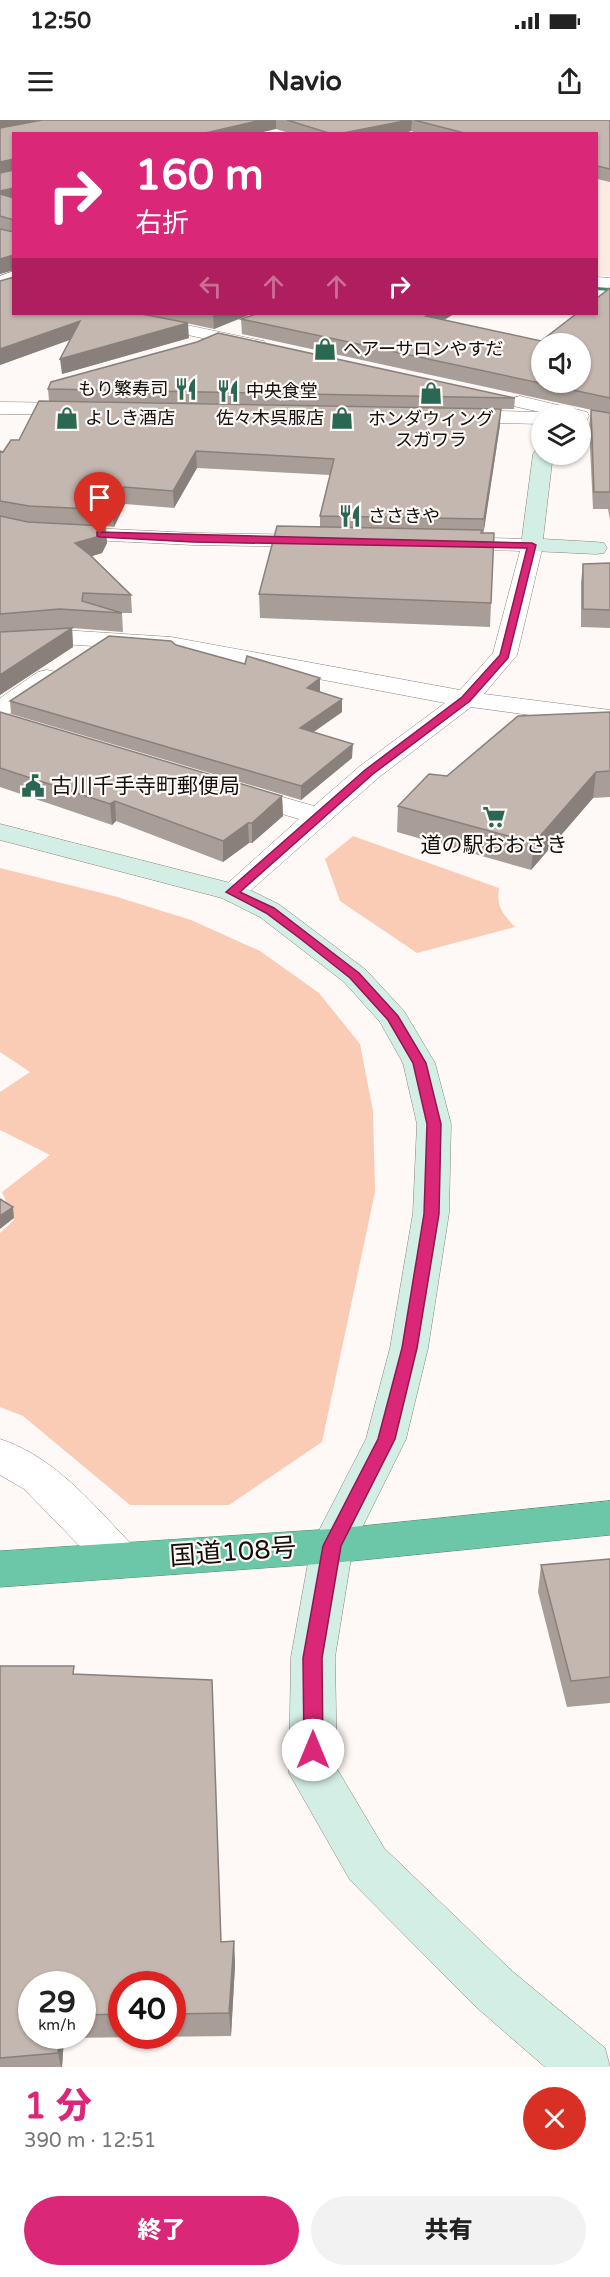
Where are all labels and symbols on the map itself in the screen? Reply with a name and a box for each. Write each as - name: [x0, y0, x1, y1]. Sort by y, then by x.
- shop icon: ヘアーサロンやすだ: [312, 336, 338, 362]
- place label: ヘアーサロンやすだ: [343, 338, 504, 360]
- restaurant icon: もり繁寿司: [173, 376, 199, 402]
- place label: もり繁寿司: [78, 378, 168, 400]
- restaurant icon: 中央食堂: [215, 378, 241, 404]
- place label: 中央食堂: [246, 380, 318, 402]
- shop icon: ホンダウィング スガワラ: [418, 380, 444, 406]
- shop icon: よしき酒店: [54, 405, 80, 431]
- shop icon: 佐々木呉服店: [329, 405, 355, 431]
- place label: よしき酒店: [85, 407, 175, 429]
- place label: 佐々木呉服店: [216, 407, 324, 429]
- place label: ホンダウィング スガワラ: [368, 408, 494, 451]
- pin: [74, 472, 125, 534]
- restaurant icon: ささきや: [337, 503, 363, 529]
- place label: ささきや: [368, 505, 440, 527]
- public building icon: 古川千手寺町郵便局: [20, 773, 46, 799]
- place label: 古川千手寺町郵便局: [51, 774, 240, 799]
- supermarket icon: 道の駅おおさき: [481, 804, 507, 830]
- place label: 道の駅おおさき: [421, 833, 568, 858]
- street label: 国道108号: [169, 1532, 297, 1572]
- position arrow: [281, 1718, 345, 1782]
- speed limit sign: 40: [108, 1971, 186, 2049]

